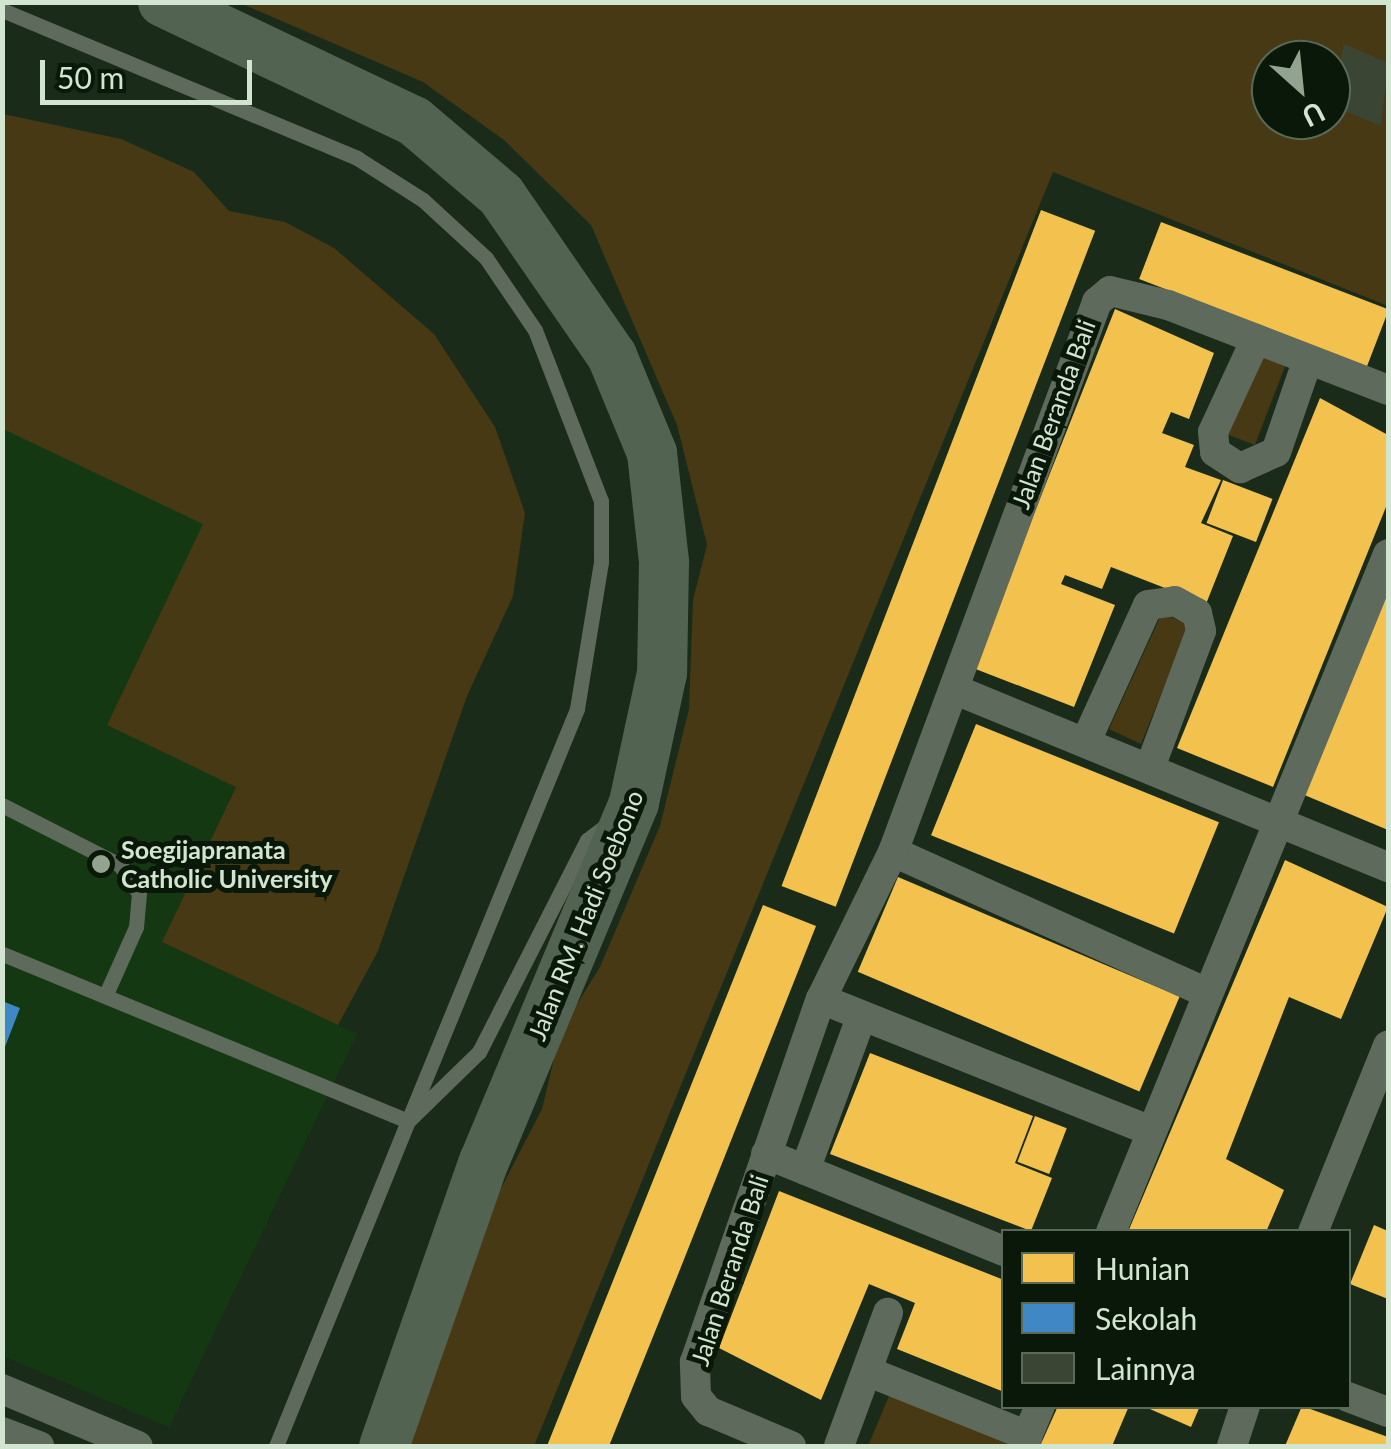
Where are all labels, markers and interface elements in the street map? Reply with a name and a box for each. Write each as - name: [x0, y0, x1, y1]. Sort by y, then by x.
- scale bar: [45, 40, 258, 102]
- north arrow: [1251, 40, 1351, 140]
- text: 50 m: [57, 59, 124, 95]
- text: U: [1297, 95, 1331, 135]
- street label: Jalan Beranda Bali: [1005, 315, 1101, 513]
- street label: Jalan RM. Hadi Soebono: [521, 786, 649, 1044]
- place label: Soegijapranata Catholic University: [121, 835, 332, 894]
- marker: Soegijapranata Catholic University: [90, 853, 112, 875]
- street label: Jalan Beranda Bali: [684, 1171, 774, 1369]
- legend: [1001, 1229, 1351, 1409]
- text: Hunian: [1095, 1250, 1190, 1286]
- text: Sekolah: [1095, 1300, 1197, 1336]
- text: Lainnya: [1095, 1350, 1196, 1386]

